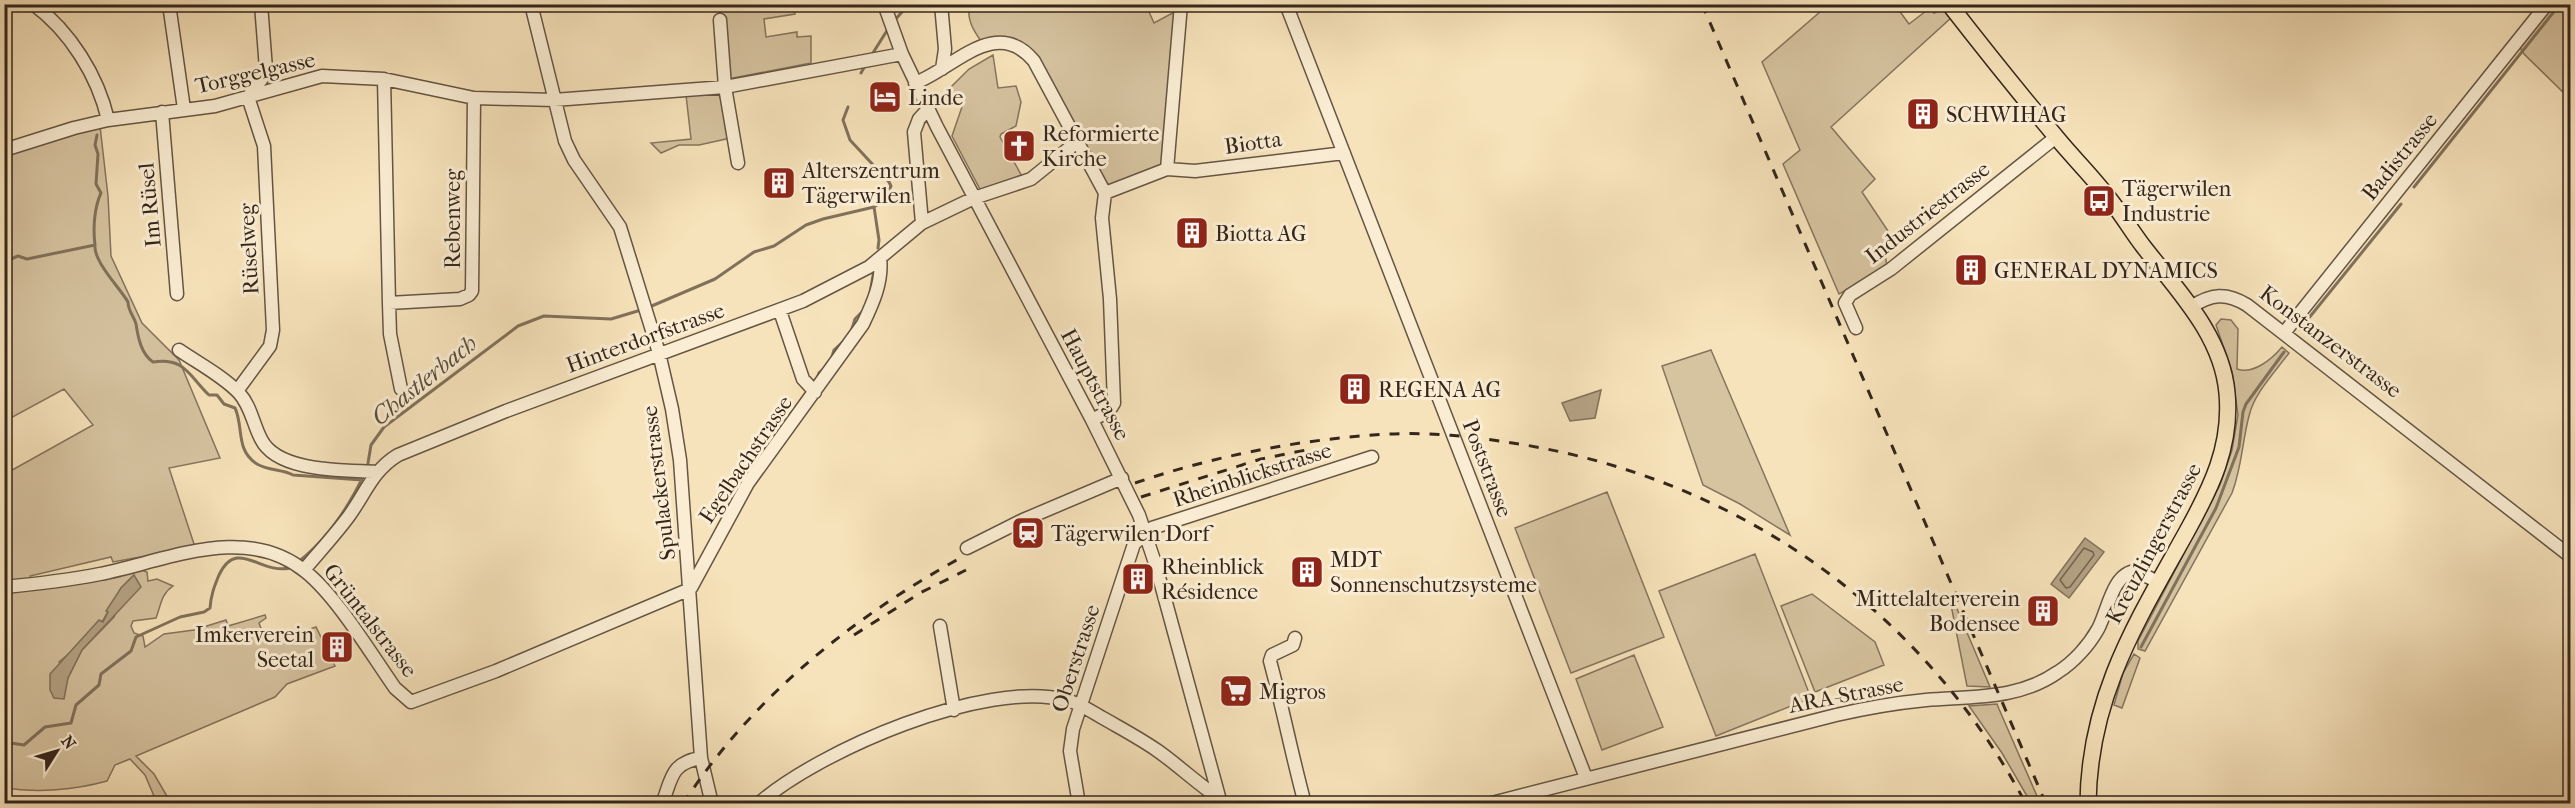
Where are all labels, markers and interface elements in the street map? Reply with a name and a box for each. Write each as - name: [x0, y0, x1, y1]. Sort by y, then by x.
- street label: Torggelgasse: [193, 47, 318, 99]
- hotel icon: Linde: [867, 79, 903, 115]
- place label: Linde: [908, 85, 963, 111]
- building icon: SCHWIHAG: [1905, 96, 1941, 132]
- place label: SCHWIHAG: [1946, 102, 2066, 128]
- street label: Badistrasse: [2356, 107, 2443, 206]
- place label: Reformierte Kirche: [1042, 121, 1160, 172]
- street label: Biotta: [1223, 126, 1284, 160]
- church icon: Reformierte Kirche: [1001, 128, 1037, 164]
- street label: Industriestrasse: [1860, 156, 1995, 269]
- place label: Alterszentrum Tägerwilen: [801, 158, 940, 209]
- street label: Im Rüsel: [133, 162, 167, 248]
- building icon: Alterszentrum Tägerwilen: [761, 165, 797, 201]
- street label: Rebenweg: [440, 169, 466, 269]
- place label: Tägerwilen Industrie: [2122, 176, 2232, 227]
- bus stop icon: Tägerwilen Industrie: [2081, 183, 2117, 219]
- street label: Rüselweg: [234, 202, 264, 295]
- building icon: Biotta AG: [1174, 215, 1210, 251]
- place label: Biotta AG: [1215, 221, 1307, 247]
- building icon: GENERAL DYNAMICS: [1953, 252, 1989, 288]
- place label: GENERAL DYNAMICS: [1994, 258, 2218, 284]
- street label: Konstanzerstrasse: [2254, 280, 2407, 404]
- street label: Hinterdorfstrasse: [563, 297, 728, 379]
- street label: Hauptstrasse: [1055, 324, 1135, 445]
- water label: Chastlerbach: [366, 329, 482, 431]
- building icon: REGENA AG: [1337, 371, 1373, 407]
- place label: REGENA AG: [1378, 377, 1501, 403]
- street label: Egelbachstrasse: [694, 391, 798, 528]
- street label: Spulackerstrasse: [637, 404, 681, 562]
- street label: Poststrasse: [1457, 416, 1518, 521]
- street label: Rheinblickstrasse: [1170, 437, 1335, 513]
- street label: Kreuzlingerstrasse: [2101, 459, 2207, 628]
- station icon: Tägerwilen Dorf: [1010, 515, 1046, 551]
- place label: Tägerwilen Dorf: [1051, 521, 1214, 547]
- place label: MDT Sonnenschutzsysteme: [1330, 547, 1537, 598]
- place label: Rheinblick Résidence: [1161, 554, 1265, 605]
- building icon: MDT Sonnenschutzsysteme: [1289, 554, 1325, 590]
- street label: Grüntalstrasse: [318, 559, 423, 683]
- building icon: Rheinblick Résidence: [1120, 561, 1156, 597]
- place label: Mittelalterverein Bodensee: [1856, 586, 2020, 637]
- building icon: Mittelalterverein Bodensee: [2025, 593, 2061, 629]
- street label: Oberstrasse: [1046, 601, 1106, 715]
- place label: Imkerverein Seetal: [195, 622, 314, 673]
- building icon: Imkerverein Seetal: [319, 629, 355, 665]
- street label: ARA-Strasse: [1786, 671, 1906, 719]
- supermarket icon: Migros: [1218, 673, 1254, 709]
- place label: Migros: [1259, 679, 1326, 705]
- north arrow: [27, 721, 87, 781]
- text: N: [57, 732, 80, 754]

